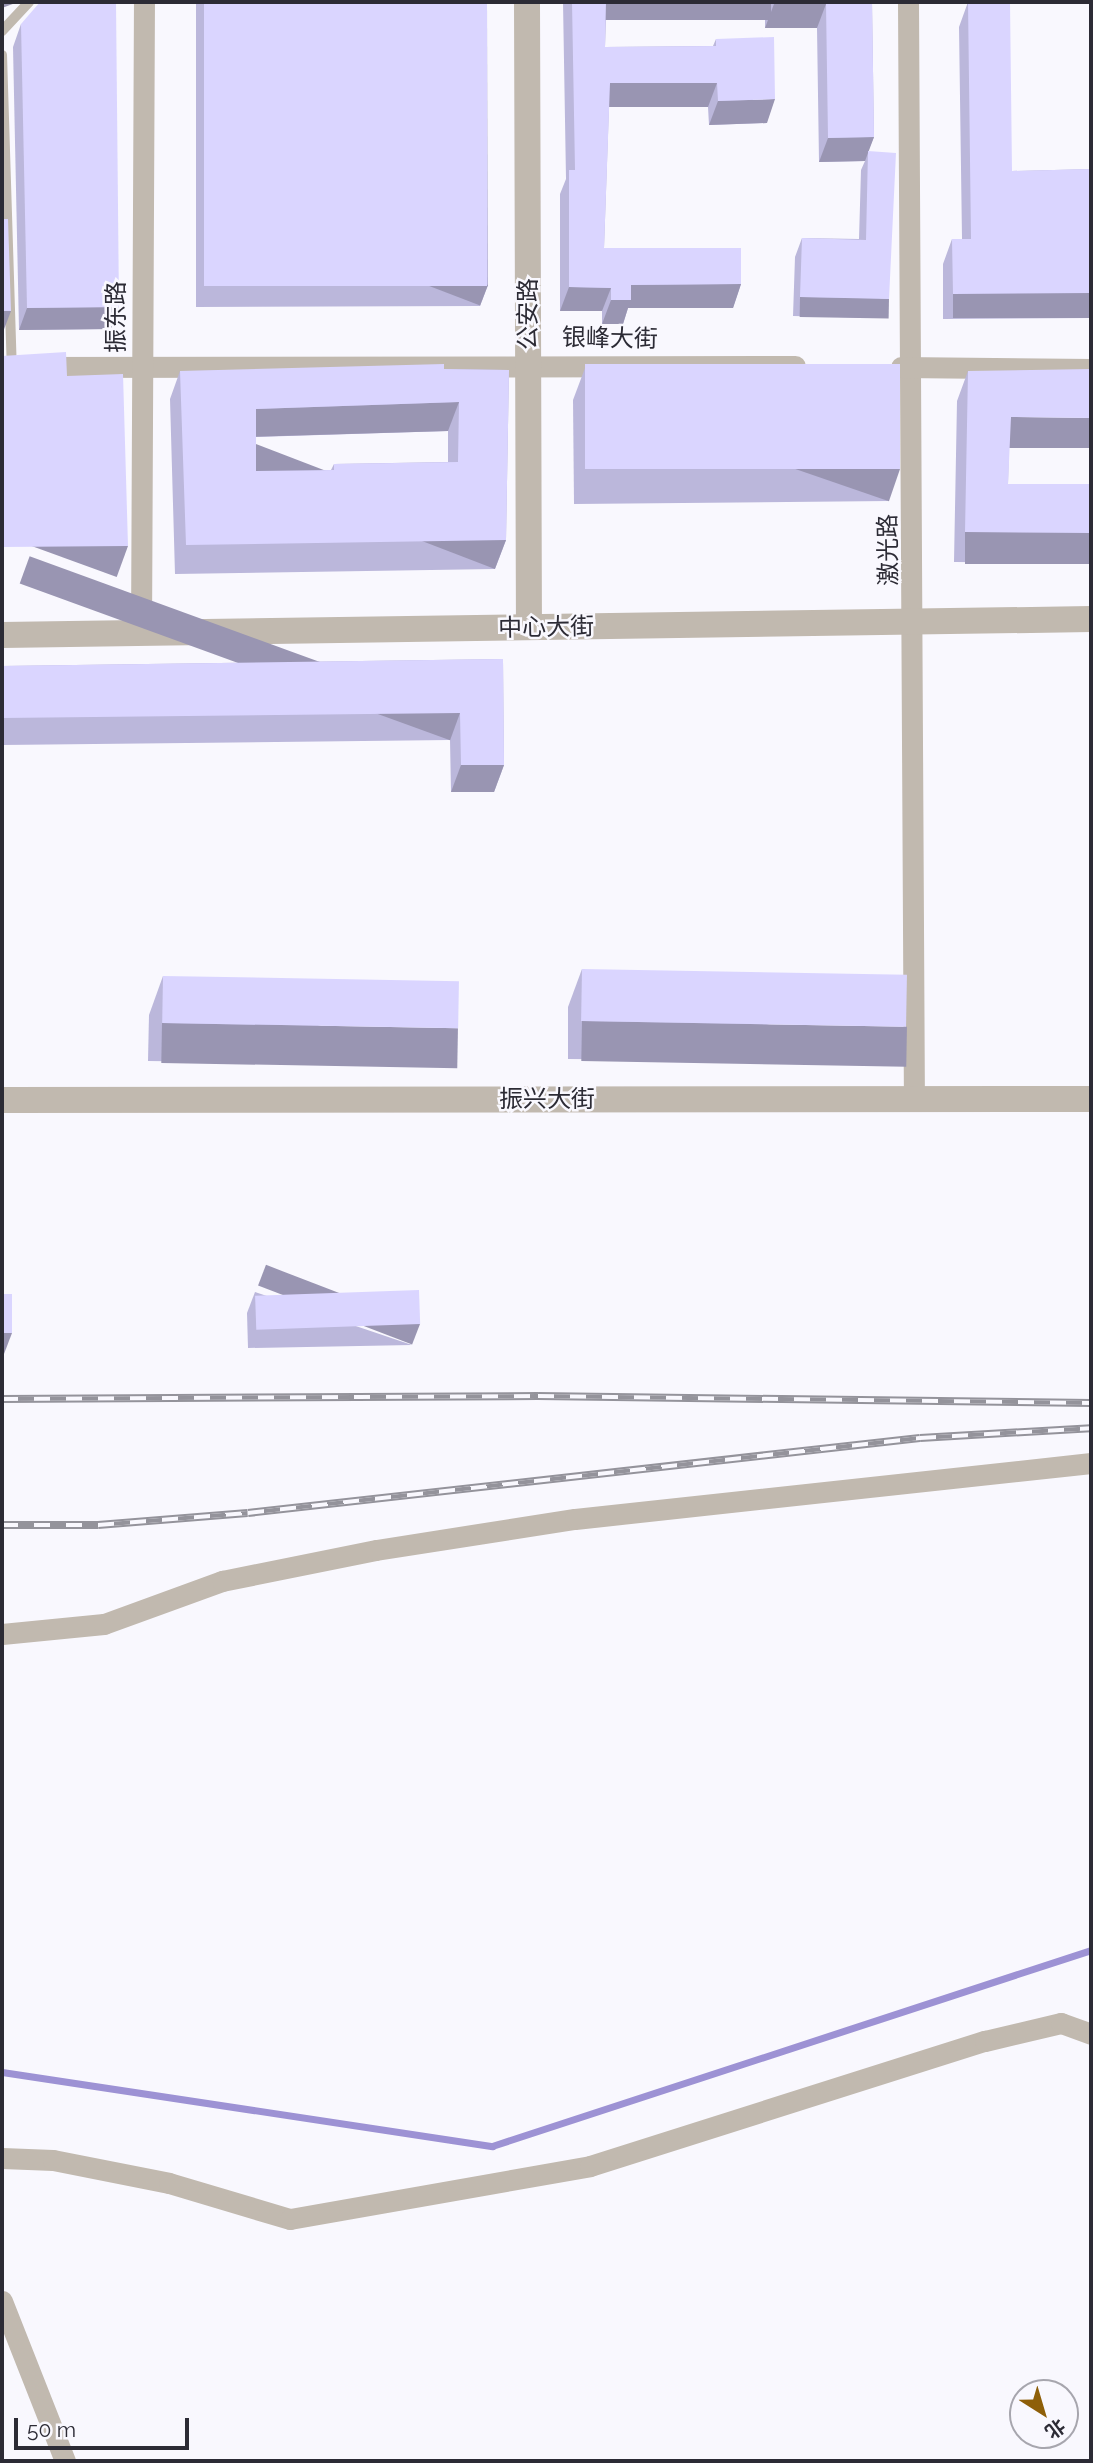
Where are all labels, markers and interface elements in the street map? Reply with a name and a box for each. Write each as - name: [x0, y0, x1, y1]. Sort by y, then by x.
- street label: 公安路: [514, 278, 542, 350]
- street label: 振东路: [102, 281, 130, 353]
- street label: 银峰大街: [562, 323, 658, 353]
- street label: 激光路: [873, 514, 903, 586]
- street label: 中心大街: [498, 612, 594, 642]
- street label: 振兴大街: [499, 1085, 595, 1113]
- north arrow: [1009, 2379, 1079, 2449]
- scale bar: [18, 2404, 192, 2448]
- text: 北: [1041, 2415, 1070, 2444]
- text: 50 m: [27, 2417, 76, 2442]

